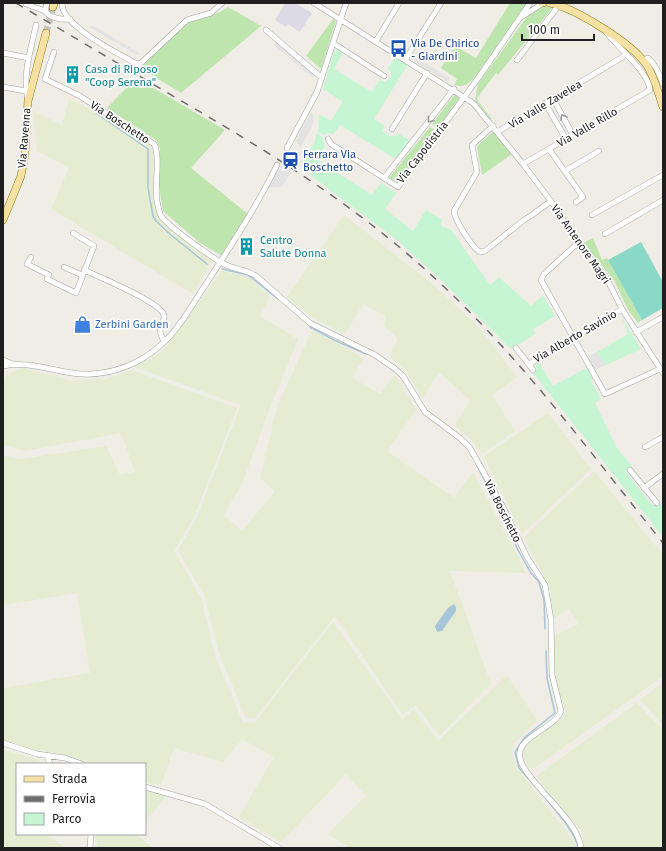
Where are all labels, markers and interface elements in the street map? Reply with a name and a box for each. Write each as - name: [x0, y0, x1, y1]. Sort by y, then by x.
- scale bar: [522, 16, 594, 42]
- text: 100 m: [528, 23, 560, 37]
- place label: Via De Chirico - Giardini: [411, 37, 480, 63]
- bus stop icon: Via De Chirico - Giardini: [388, 39, 408, 59]
- place label: Casa di Riposo "Coop Serena": [85, 63, 158, 89]
- building icon: Casa di Riposo "Coop Serena": [62, 65, 82, 85]
- street label: Via Valle Zavelea: [506, 78, 584, 131]
- street label: Via Boschetto: [88, 98, 152, 146]
- street label: Via Valle Rillo: [555, 105, 620, 150]
- street label: Via Ravenna: [15, 107, 34, 169]
- one-way arrow: [560, 114, 567, 121]
- one-way arrow: [427, 116, 434, 123]
- street label: Via Capodistria: [394, 119, 451, 186]
- place label: Ferrara Via Boschetto: [303, 148, 356, 174]
- station icon: Ferrara Via Boschetto: [280, 150, 300, 170]
- street label: Via Antenore Magri: [548, 202, 613, 286]
- place label: Centro Salute Donna: [260, 234, 327, 260]
- building icon: Centro Salute Donna: [237, 236, 257, 256]
- street label: Via Alberto Savinio: [531, 307, 619, 366]
- shop icon: Zerbini Garden: [72, 314, 92, 334]
- place label: Zerbini Garden: [95, 318, 169, 331]
- street label: Via Boschetto: [481, 478, 524, 545]
- legend: [16, 763, 146, 835]
- text: Strada: [52, 772, 87, 786]
- text: Ferrovia: [52, 792, 96, 806]
- text: Parco: [52, 812, 82, 826]

